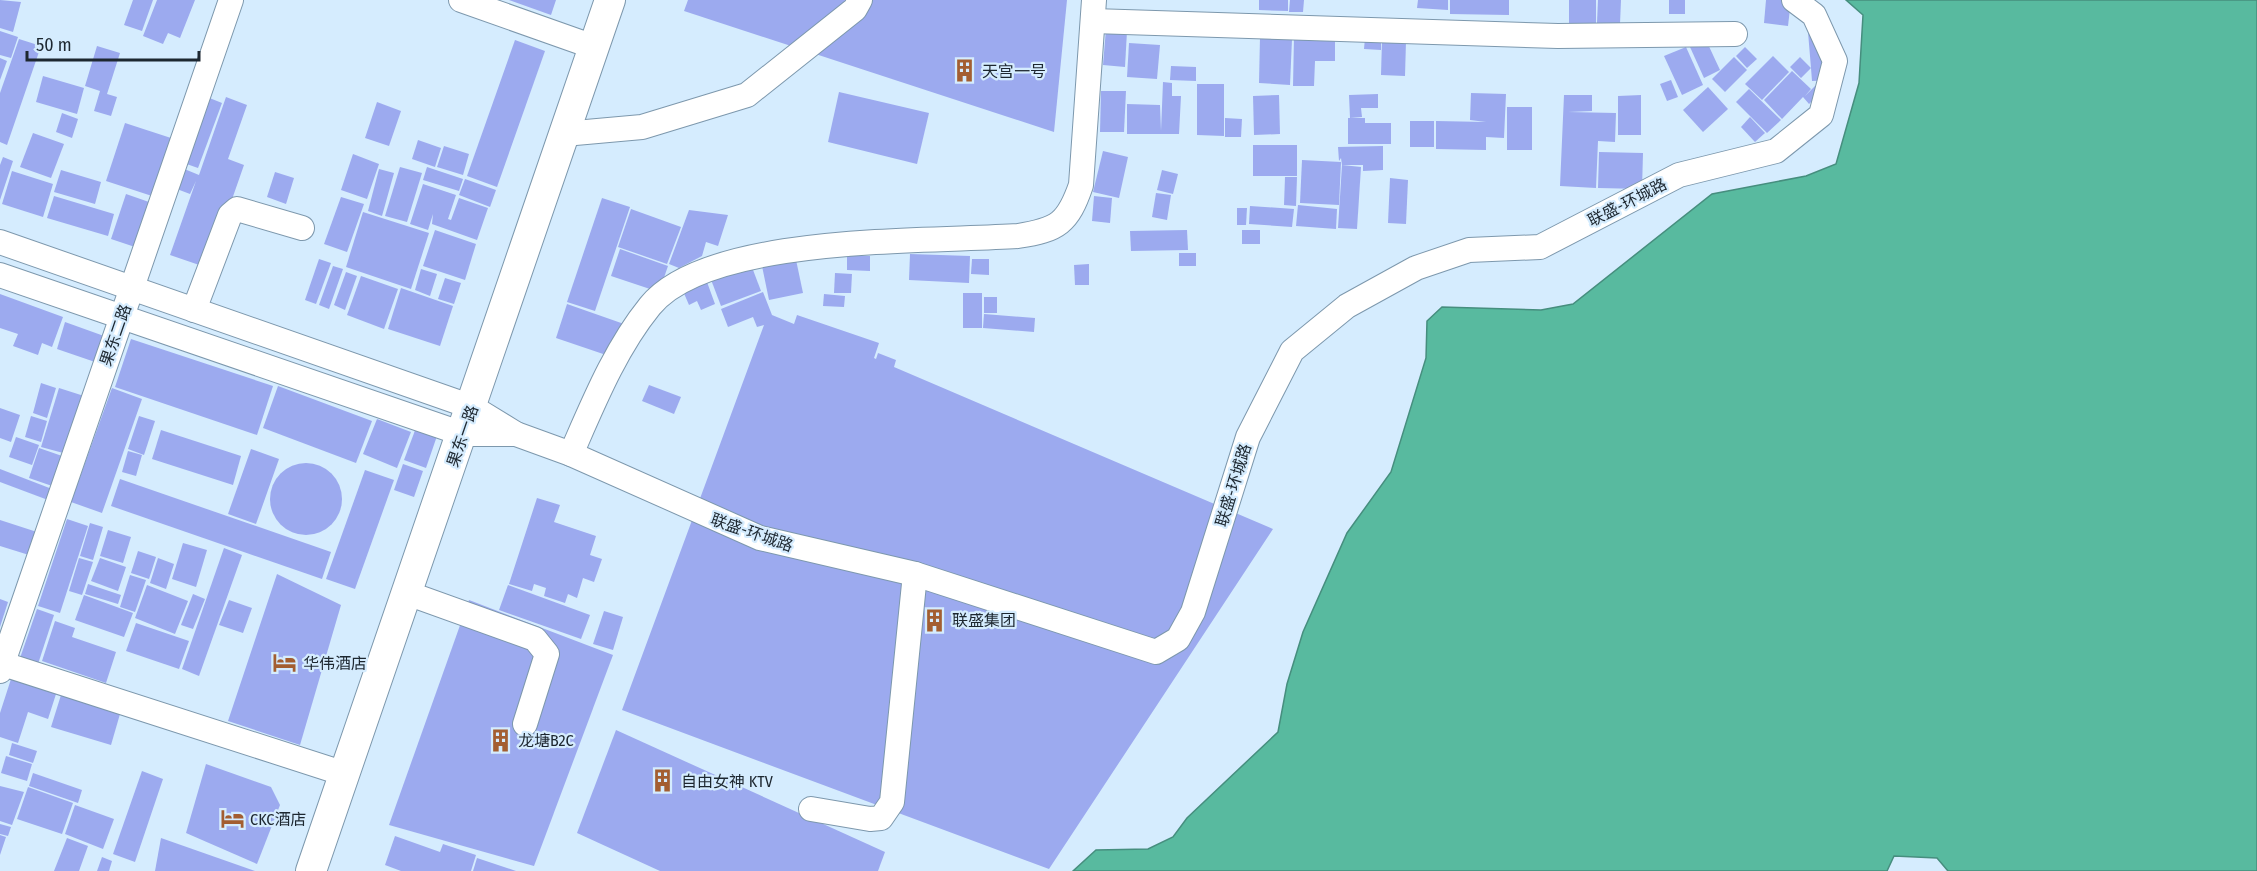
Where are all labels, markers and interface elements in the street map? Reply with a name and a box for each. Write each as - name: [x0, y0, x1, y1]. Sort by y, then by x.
- scale bar: [27, 24, 200, 62]
- text: 50 m: [36, 34, 72, 56]
- building icon: 天宫一号: [951, 58, 977, 84]
- place label: 天宫一号: [982, 62, 1046, 81]
- street label: 联盛-环城路: [1585, 174, 1670, 230]
- street label: 果东二路: [96, 302, 135, 369]
- street label: 果东一路: [443, 403, 482, 470]
- street label: 联盛-环城路: [1212, 441, 1255, 529]
- street label: 联盛-环城路: [708, 510, 796, 555]
- building icon: 联盛集团: [921, 607, 947, 633]
- place label: 联盛集团: [952, 611, 1016, 630]
- hotel icon: 华伟酒店: [272, 650, 298, 676]
- place label: 华伟酒店: [303, 654, 367, 673]
- building icon: 龙塘B2C: [487, 727, 513, 753]
- place label: 龙塘B2C: [518, 731, 574, 750]
- building icon: 自由女神 KTV: [650, 768, 676, 794]
- place label: 自由女神 KTV: [681, 772, 774, 791]
- hotel icon: CKC酒店: [219, 806, 245, 832]
- place label: CKC酒店: [250, 810, 307, 829]

